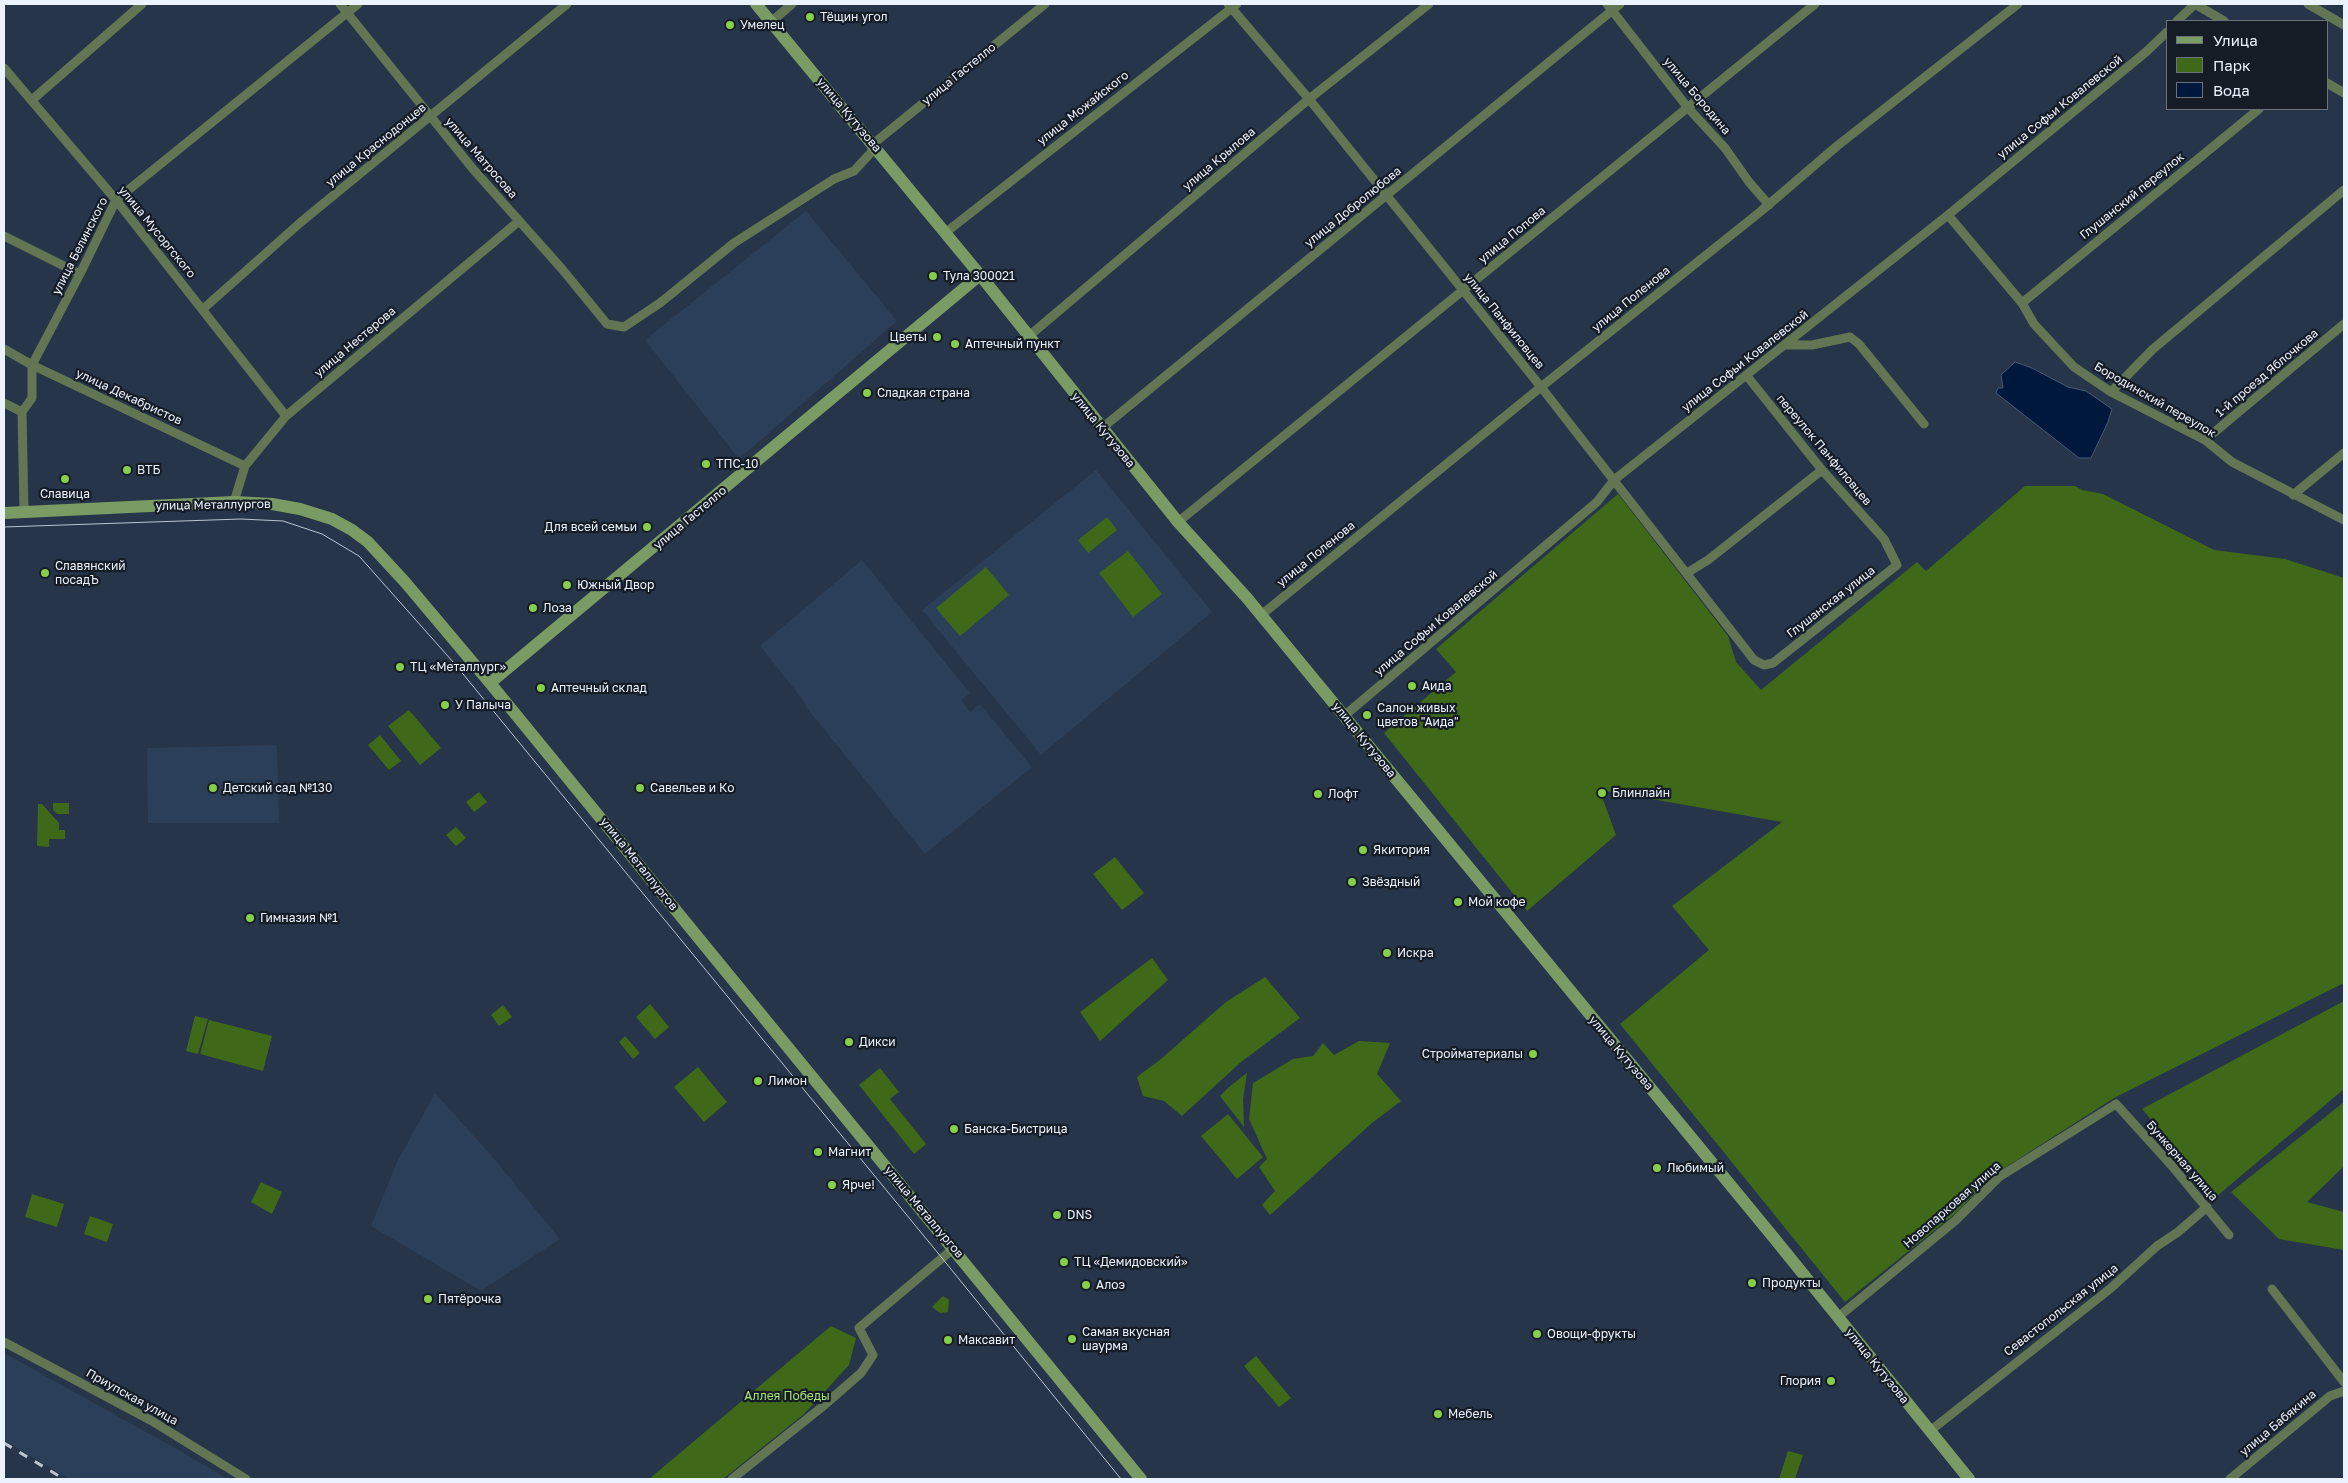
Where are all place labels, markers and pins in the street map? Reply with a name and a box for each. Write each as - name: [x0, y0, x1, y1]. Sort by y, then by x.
- place label: Тёщин угол: [820, 10, 888, 24]
- marker: Тёщин угол: [804, 11, 816, 23]
- place label: Умелец: [740, 18, 784, 32]
- marker: Умелец: [724, 19, 736, 31]
- place label: Тула 300021: [943, 269, 1015, 283]
- marker: Тула 300021: [927, 270, 939, 282]
- place label: Цветы: [890, 330, 927, 344]
- marker: Цветы: [931, 331, 943, 343]
- place label: Аптечный пункт: [965, 337, 1060, 351]
- marker: Аптечный пункт: [949, 338, 961, 350]
- place label: Сладкая страна: [877, 386, 970, 400]
- marker: Сладкая страна: [861, 387, 873, 399]
- place label: ТПС-10: [716, 457, 758, 471]
- marker: ТПС-10: [700, 458, 712, 470]
- place label: ВТБ: [137, 463, 160, 477]
- marker: ВТБ: [121, 464, 133, 476]
- marker: Славица: [59, 473, 71, 485]
- place label: Славица: [40, 487, 90, 501]
- place label: Для всей семьи: [545, 520, 637, 534]
- marker: Для всей семьи: [641, 521, 653, 533]
- place label: Славянский посадЪ: [55, 559, 126, 587]
- marker: Славянский посадЪ: [39, 567, 51, 579]
- place label: Южный Двор: [577, 578, 654, 592]
- marker: Южный Двор: [561, 579, 573, 591]
- place label: Лоза: [543, 601, 572, 615]
- marker: Лоза: [527, 602, 539, 614]
- place label: ТЦ «Металлург»: [410, 660, 506, 674]
- marker: ТЦ «Металлург»: [394, 661, 406, 673]
- place label: Аида: [1422, 679, 1452, 693]
- marker: Аида: [1406, 680, 1418, 692]
- place label: Аптечный склад: [551, 681, 647, 695]
- marker: Аптечный склад: [535, 682, 547, 694]
- place label: У Палыча: [455, 698, 511, 712]
- marker: У Палыча: [439, 699, 451, 711]
- place label: Салон живых цветов "Аида": [1377, 701, 1459, 729]
- marker: Салон живых цветов "Аида": [1361, 709, 1373, 721]
- place label: Детский сад №130: [223, 781, 332, 795]
- place label: Савельев и Ко: [650, 781, 734, 795]
- marker: Детский сад №130: [207, 782, 219, 794]
- marker: Савельев и Ко: [634, 782, 646, 794]
- place label: Блинлайн: [1612, 786, 1670, 800]
- place label: Лофт: [1328, 787, 1358, 801]
- marker: Блинлайн: [1596, 787, 1608, 799]
- marker: Лофт: [1312, 788, 1324, 800]
- place label: Якитория: [1373, 843, 1430, 857]
- marker: Якитория: [1357, 844, 1369, 856]
- place label: Звёздный: [1362, 875, 1420, 889]
- marker: Звёздный: [1346, 876, 1358, 888]
- place label: Мой кофе: [1468, 895, 1526, 909]
- marker: Мой кофе: [1452, 896, 1464, 908]
- place label: Гимназия №1: [260, 911, 338, 925]
- marker: Гимназия №1: [244, 912, 256, 924]
- place label: Искра: [1397, 946, 1434, 960]
- marker: Искра: [1381, 947, 1393, 959]
- place label: Дикси: [859, 1035, 896, 1049]
- marker: Дикси: [843, 1036, 855, 1048]
- place label: Стройматериалы: [1422, 1047, 1523, 1061]
- marker: Стройматериалы: [1527, 1048, 1539, 1060]
- place label: Лимон: [768, 1074, 807, 1088]
- marker: Лимон: [752, 1075, 764, 1087]
- place label: Банска-Бистрица: [964, 1122, 1067, 1136]
- marker: Банска-Бистрица: [948, 1123, 960, 1135]
- place label: Магнит: [828, 1145, 871, 1159]
- marker: Магнит: [812, 1146, 824, 1158]
- place label: Любимый: [1667, 1161, 1724, 1175]
- marker: Любимый: [1651, 1162, 1663, 1174]
- place label: Ярче!: [842, 1178, 875, 1192]
- marker: Ярче!: [826, 1179, 838, 1191]
- place label: DNS: [1067, 1208, 1092, 1222]
- marker: DNS: [1051, 1209, 1063, 1221]
- place label: ТЦ «Демидовский»: [1074, 1255, 1188, 1269]
- marker: ТЦ «Демидовский»: [1058, 1256, 1070, 1268]
- place label: Продукты: [1762, 1276, 1821, 1290]
- marker: Продукты: [1746, 1277, 1758, 1289]
- place label: Алоэ: [1096, 1278, 1125, 1292]
- marker: Алоэ: [1080, 1279, 1092, 1291]
- place label: Пятёрочка: [438, 1292, 501, 1306]
- marker: Пятёрочка: [422, 1293, 434, 1305]
- place label: Самая вкусная шаурма: [1082, 1325, 1170, 1353]
- place label: Овощи-фрукты: [1547, 1327, 1636, 1341]
- marker: Овощи-фрукты: [1531, 1328, 1543, 1340]
- place label: Максавит: [958, 1333, 1015, 1347]
- marker: Самая вкусная шаурма: [1066, 1333, 1078, 1345]
- marker: Максавит: [942, 1334, 954, 1346]
- place label: Глория: [1780, 1374, 1821, 1388]
- marker: Глория: [1825, 1375, 1837, 1387]
- place label: Мебель: [1448, 1407, 1493, 1421]
- marker: Мебель: [1432, 1408, 1444, 1420]

